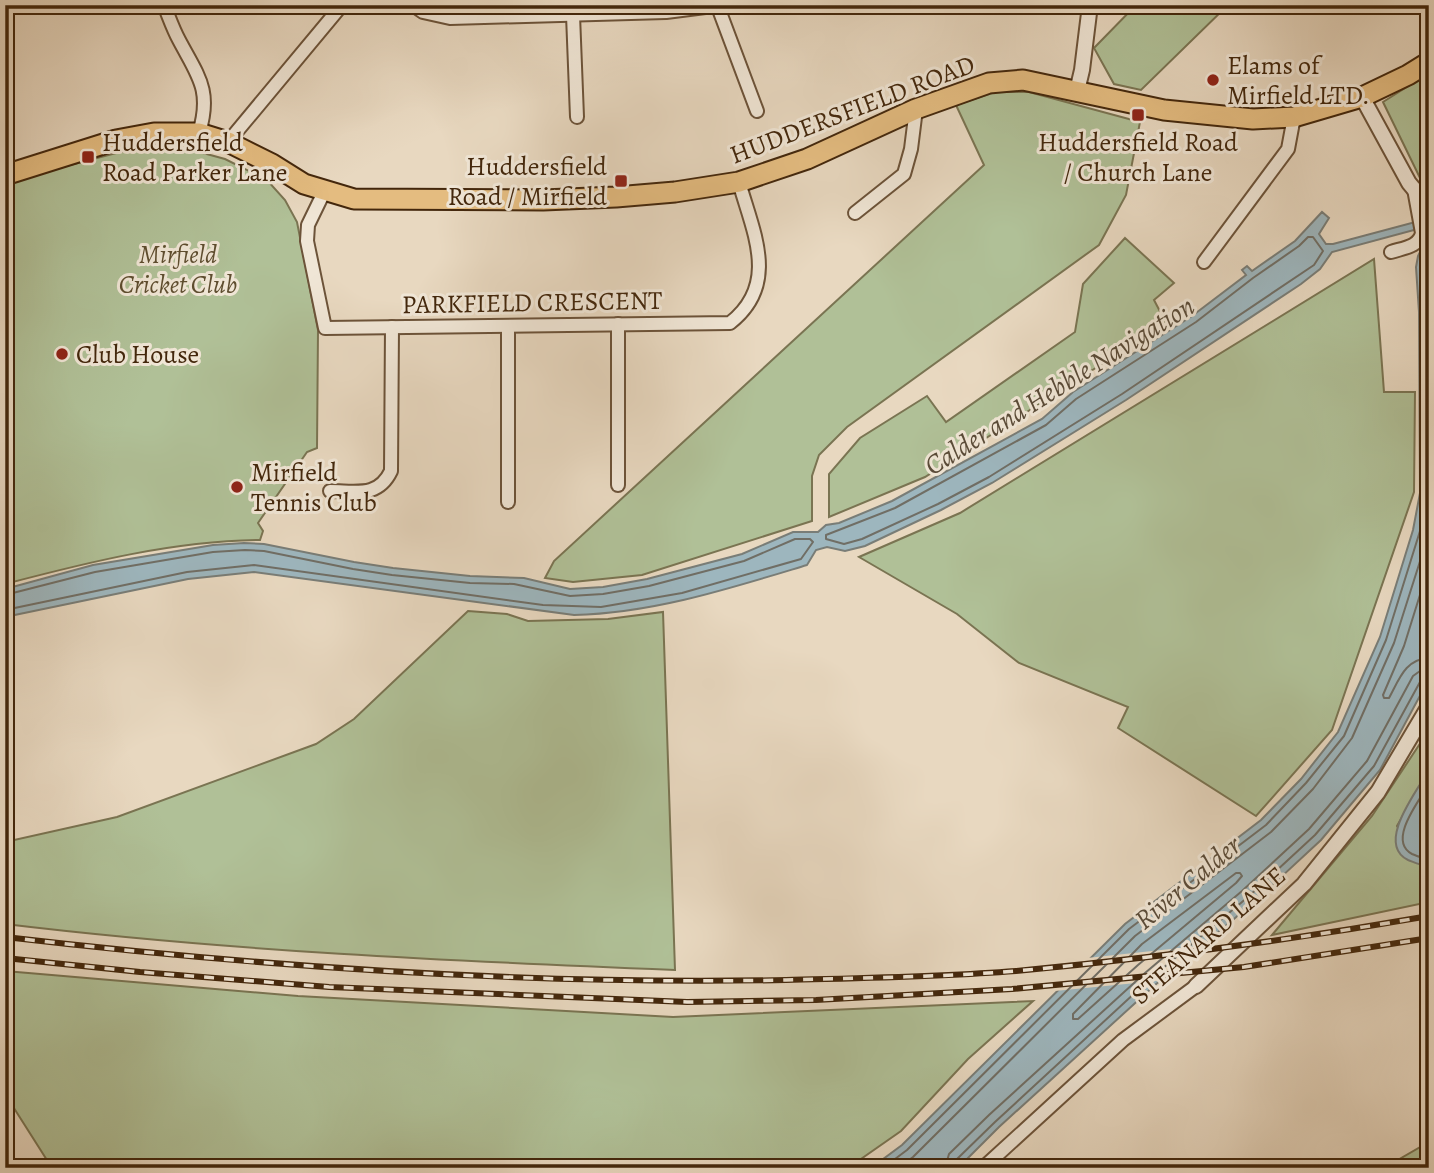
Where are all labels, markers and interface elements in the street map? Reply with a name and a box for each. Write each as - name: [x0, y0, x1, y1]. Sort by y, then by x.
- street label: HUDDERSFIELD ROAD: [725, 47, 980, 172]
- place label: Elams of Mirfield LTD.: [1227, 48, 1370, 113]
- marker: Elams of Mirfield LTD.: [1205, 72, 1221, 88]
- marker: Huddersfield Road / Church Lane: [1130, 107, 1146, 123]
- place label: Huddersfield Road Parker Lane: [102, 125, 288, 190]
- place label: Huddersfield Road / Church Lane: [1038, 125, 1238, 190]
- marker: Huddersfield Road Parker Lane: [80, 149, 96, 165]
- place label: Huddersfield Road / Mirfield: [448, 149, 607, 214]
- marker: Huddersfield Road / Mirfield: [613, 173, 629, 189]
- park label: Mirfield Cricket Club: [119, 237, 237, 302]
- street label: PARKFIELD CRESCENT: [401, 283, 663, 322]
- water label: Calder and Hebble Navigation: [917, 287, 1202, 485]
- place label: Club House: [76, 337, 199, 372]
- marker: Club House: [54, 346, 70, 362]
- place label: Mirfield Tennis Club: [251, 455, 377, 520]
- marker: Mirfield Tennis Club: [229, 479, 245, 495]
- water label: River Calder: [1126, 826, 1250, 939]
- street label: STEANARD LANE: [1123, 858, 1293, 1012]

